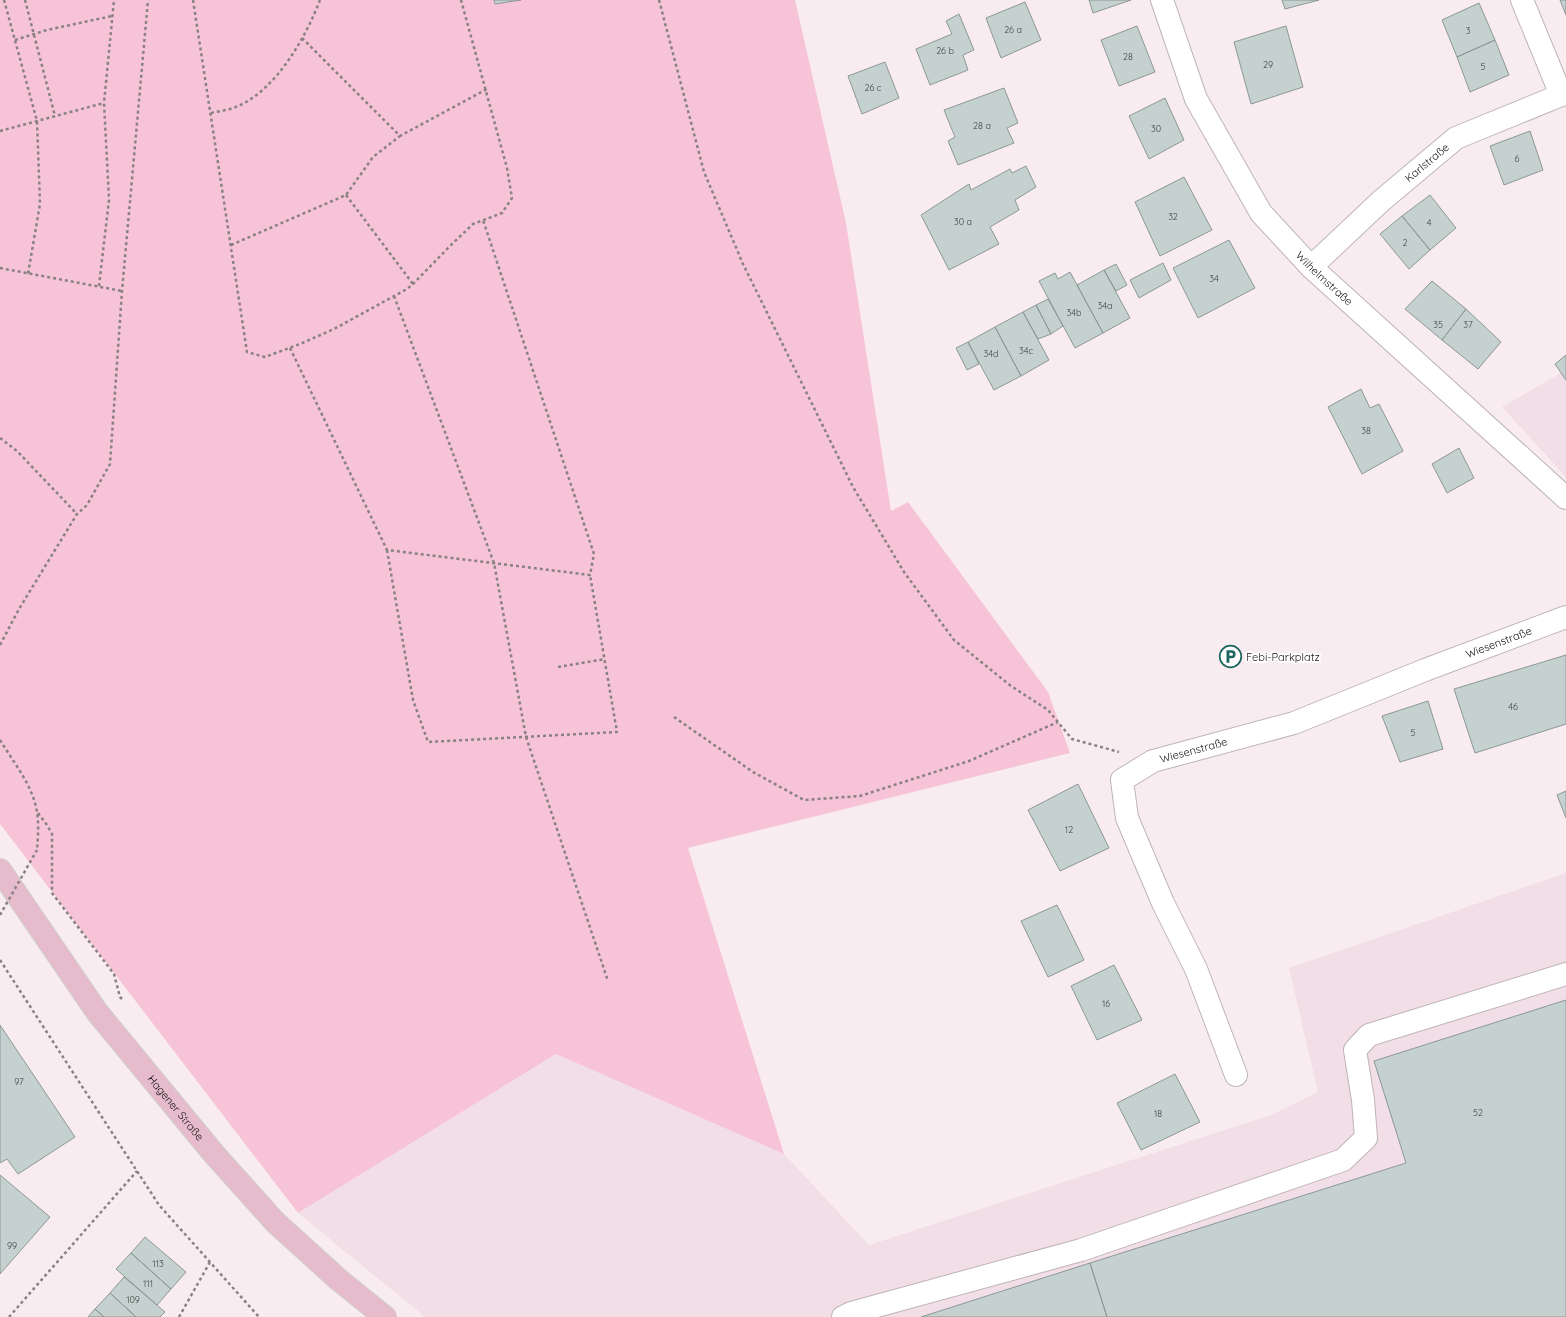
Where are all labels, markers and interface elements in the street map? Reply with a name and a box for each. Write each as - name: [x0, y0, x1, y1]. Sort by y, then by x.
- house number: 26 a: [1004, 24, 1022, 35]
- house number: 3: [1466, 25, 1471, 36]
- house number: 26 b: [936, 45, 954, 56]
- house number: 28: [1123, 51, 1133, 62]
- house number: 29: [1263, 59, 1273, 70]
- house number: 5: [1481, 61, 1486, 72]
- house number: 26 c: [865, 82, 882, 93]
- house number: 28 a: [973, 120, 991, 131]
- house number: 30: [1151, 123, 1161, 134]
- street label: Karlstraße: [1402, 140, 1452, 185]
- house number: 6: [1515, 153, 1520, 164]
- house number: 32: [1168, 211, 1178, 222]
- house number: 30 a: [954, 216, 972, 227]
- house number: 4: [1427, 217, 1432, 228]
- house number: 2: [1403, 237, 1408, 248]
- street label: Wilhelmstraße: [1293, 248, 1356, 308]
- house number: 34: [1209, 273, 1219, 284]
- house number: 34a: [1098, 300, 1112, 311]
- house number: 34b: [1067, 307, 1082, 318]
- house number: 35: [1433, 319, 1443, 330]
- house number: 37: [1463, 319, 1473, 330]
- house number: 34c: [1019, 345, 1033, 356]
- house number: 34d: [984, 348, 998, 359]
- house number: 38: [1361, 425, 1371, 436]
- street label: Wiesenstraße: [1464, 624, 1534, 661]
- parking icon: Febi-Parkplatz: [1217, 644, 1243, 670]
- place label: Febi-Parkplatz: [1246, 650, 1320, 664]
- house number: 46: [1508, 701, 1518, 712]
- house number: 5: [1411, 727, 1416, 738]
- street label: Wiesenstraße: [1158, 734, 1229, 766]
- house number: 12: [1065, 824, 1073, 835]
- house number: 16: [1102, 998, 1110, 1009]
- street label: Hagener Straße: [145, 1072, 207, 1143]
- house number: 97: [14, 1076, 24, 1087]
- house number: 52: [1473, 1107, 1483, 1118]
- house number: 18: [1154, 1108, 1162, 1119]
- house number: 99: [7, 1240, 17, 1251]
- house number: 113: [152, 1258, 164, 1269]
- house number: 111: [143, 1278, 153, 1289]
- house number: 109: [126, 1294, 140, 1305]

